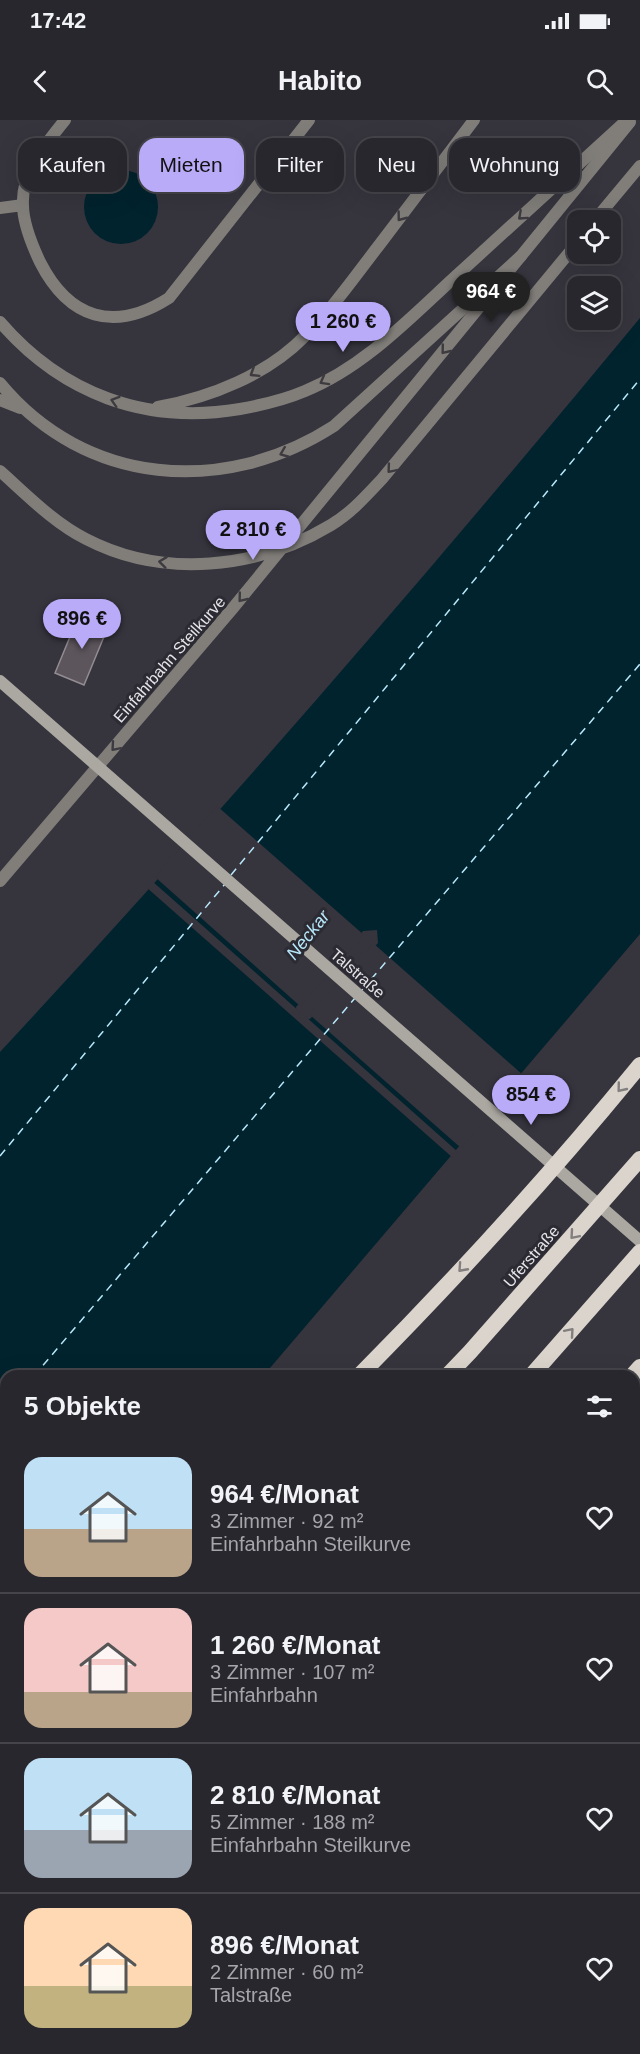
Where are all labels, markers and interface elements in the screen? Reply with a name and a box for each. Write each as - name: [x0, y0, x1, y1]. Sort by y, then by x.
- text: 17:42: [30, 8, 86, 33]
- icon: back: [24, 65, 57, 98]
- icon: search: [583, 65, 616, 98]
- text: Habito: [278, 66, 362, 96]
- chip: Kaufen: [18, 138, 127, 192]
- chip: Mieten: [139, 138, 244, 192]
- chip: Filter: [256, 138, 344, 192]
- chip: Neu: [356, 138, 437, 192]
- chip: Wohnung: [449, 138, 580, 192]
- one-way arrow: [518, 209, 528, 220]
- one-way arrow: [397, 210, 408, 221]
- map controls: [567, 210, 621, 330]
- button: locate: [567, 210, 621, 264]
- pin: 964 €: [449, 272, 533, 323]
- button: layers: [567, 276, 621, 330]
- text: 964 €: [466, 280, 516, 302]
- pin: 1 260 €: [288, 302, 398, 353]
- text: 1 260 €: [310, 310, 376, 332]
- one-way arrow: [441, 343, 452, 354]
- one-way arrow: [250, 366, 260, 378]
- one-way arrow: [320, 374, 330, 385]
- one-way arrow: [110, 396, 121, 408]
- one-way arrow: [279, 446, 290, 458]
- one-way arrow: [387, 462, 398, 473]
- pin: 2 810 €: [198, 510, 308, 561]
- text: 2 810 €: [220, 518, 286, 540]
- one-way arrow: [158, 556, 168, 569]
- one-way arrow: [238, 592, 249, 603]
- street label: Einfahrbahn Steilkurve: [110, 593, 229, 726]
- pin: 896 €: [40, 599, 124, 650]
- text: 896 €: [57, 607, 107, 629]
- one-way arrow: [111, 740, 122, 751]
- water label: Neckar: [282, 906, 334, 963]
- street label: Talstraße: [327, 945, 388, 1001]
- pin: 854 €: [489, 1075, 573, 1126]
- one-way arrow: [617, 1082, 628, 1093]
- text: 854 €: [506, 1083, 556, 1105]
- street label: Uferstraße: [500, 1222, 563, 1290]
- one-way arrow: [570, 1228, 581, 1238]
- one-way arrow: [458, 1261, 469, 1271]
- one-way arrow: [563, 1328, 574, 1338]
- icon: filters: [583, 1390, 616, 1423]
- text: 5 Objekte: [24, 1391, 141, 1421]
- text: 964 €/Monat: [210, 1479, 359, 1509]
- icon: home: [72, 1481, 144, 1553]
- icon: heart: [583, 1501, 616, 1534]
- text: 3 Zimmer · 92 m²: [210, 1510, 363, 1532]
- text: Einfahrbahn Steilkurve: [210, 1533, 411, 1555]
- text: 1 260 €/Monat: [210, 1630, 381, 1660]
- icon: home: [72, 1632, 144, 1704]
- icon: heart: [583, 1652, 616, 1685]
- text: 3 Zimmer · 107 m²: [210, 1661, 374, 1683]
- text: Einfahrbahn: [210, 1684, 318, 1706]
- text: 2 810 €/Monat: [210, 1780, 381, 1810]
- icon: home: [72, 1782, 144, 1854]
- icon: heart: [583, 1802, 616, 1835]
- text: 5 Zimmer · 188 m²: [210, 1811, 374, 1833]
- text: Einfahrbahn Steilkurve: [210, 1834, 411, 1856]
- text: 896 €/Monat: [210, 1930, 359, 1960]
- icon: home: [72, 1932, 144, 2004]
- icon: heart: [583, 1952, 616, 1985]
- text: 2 Zimmer · 60 m²: [210, 1961, 363, 1983]
- text: Talstraße: [210, 1984, 292, 2006]

